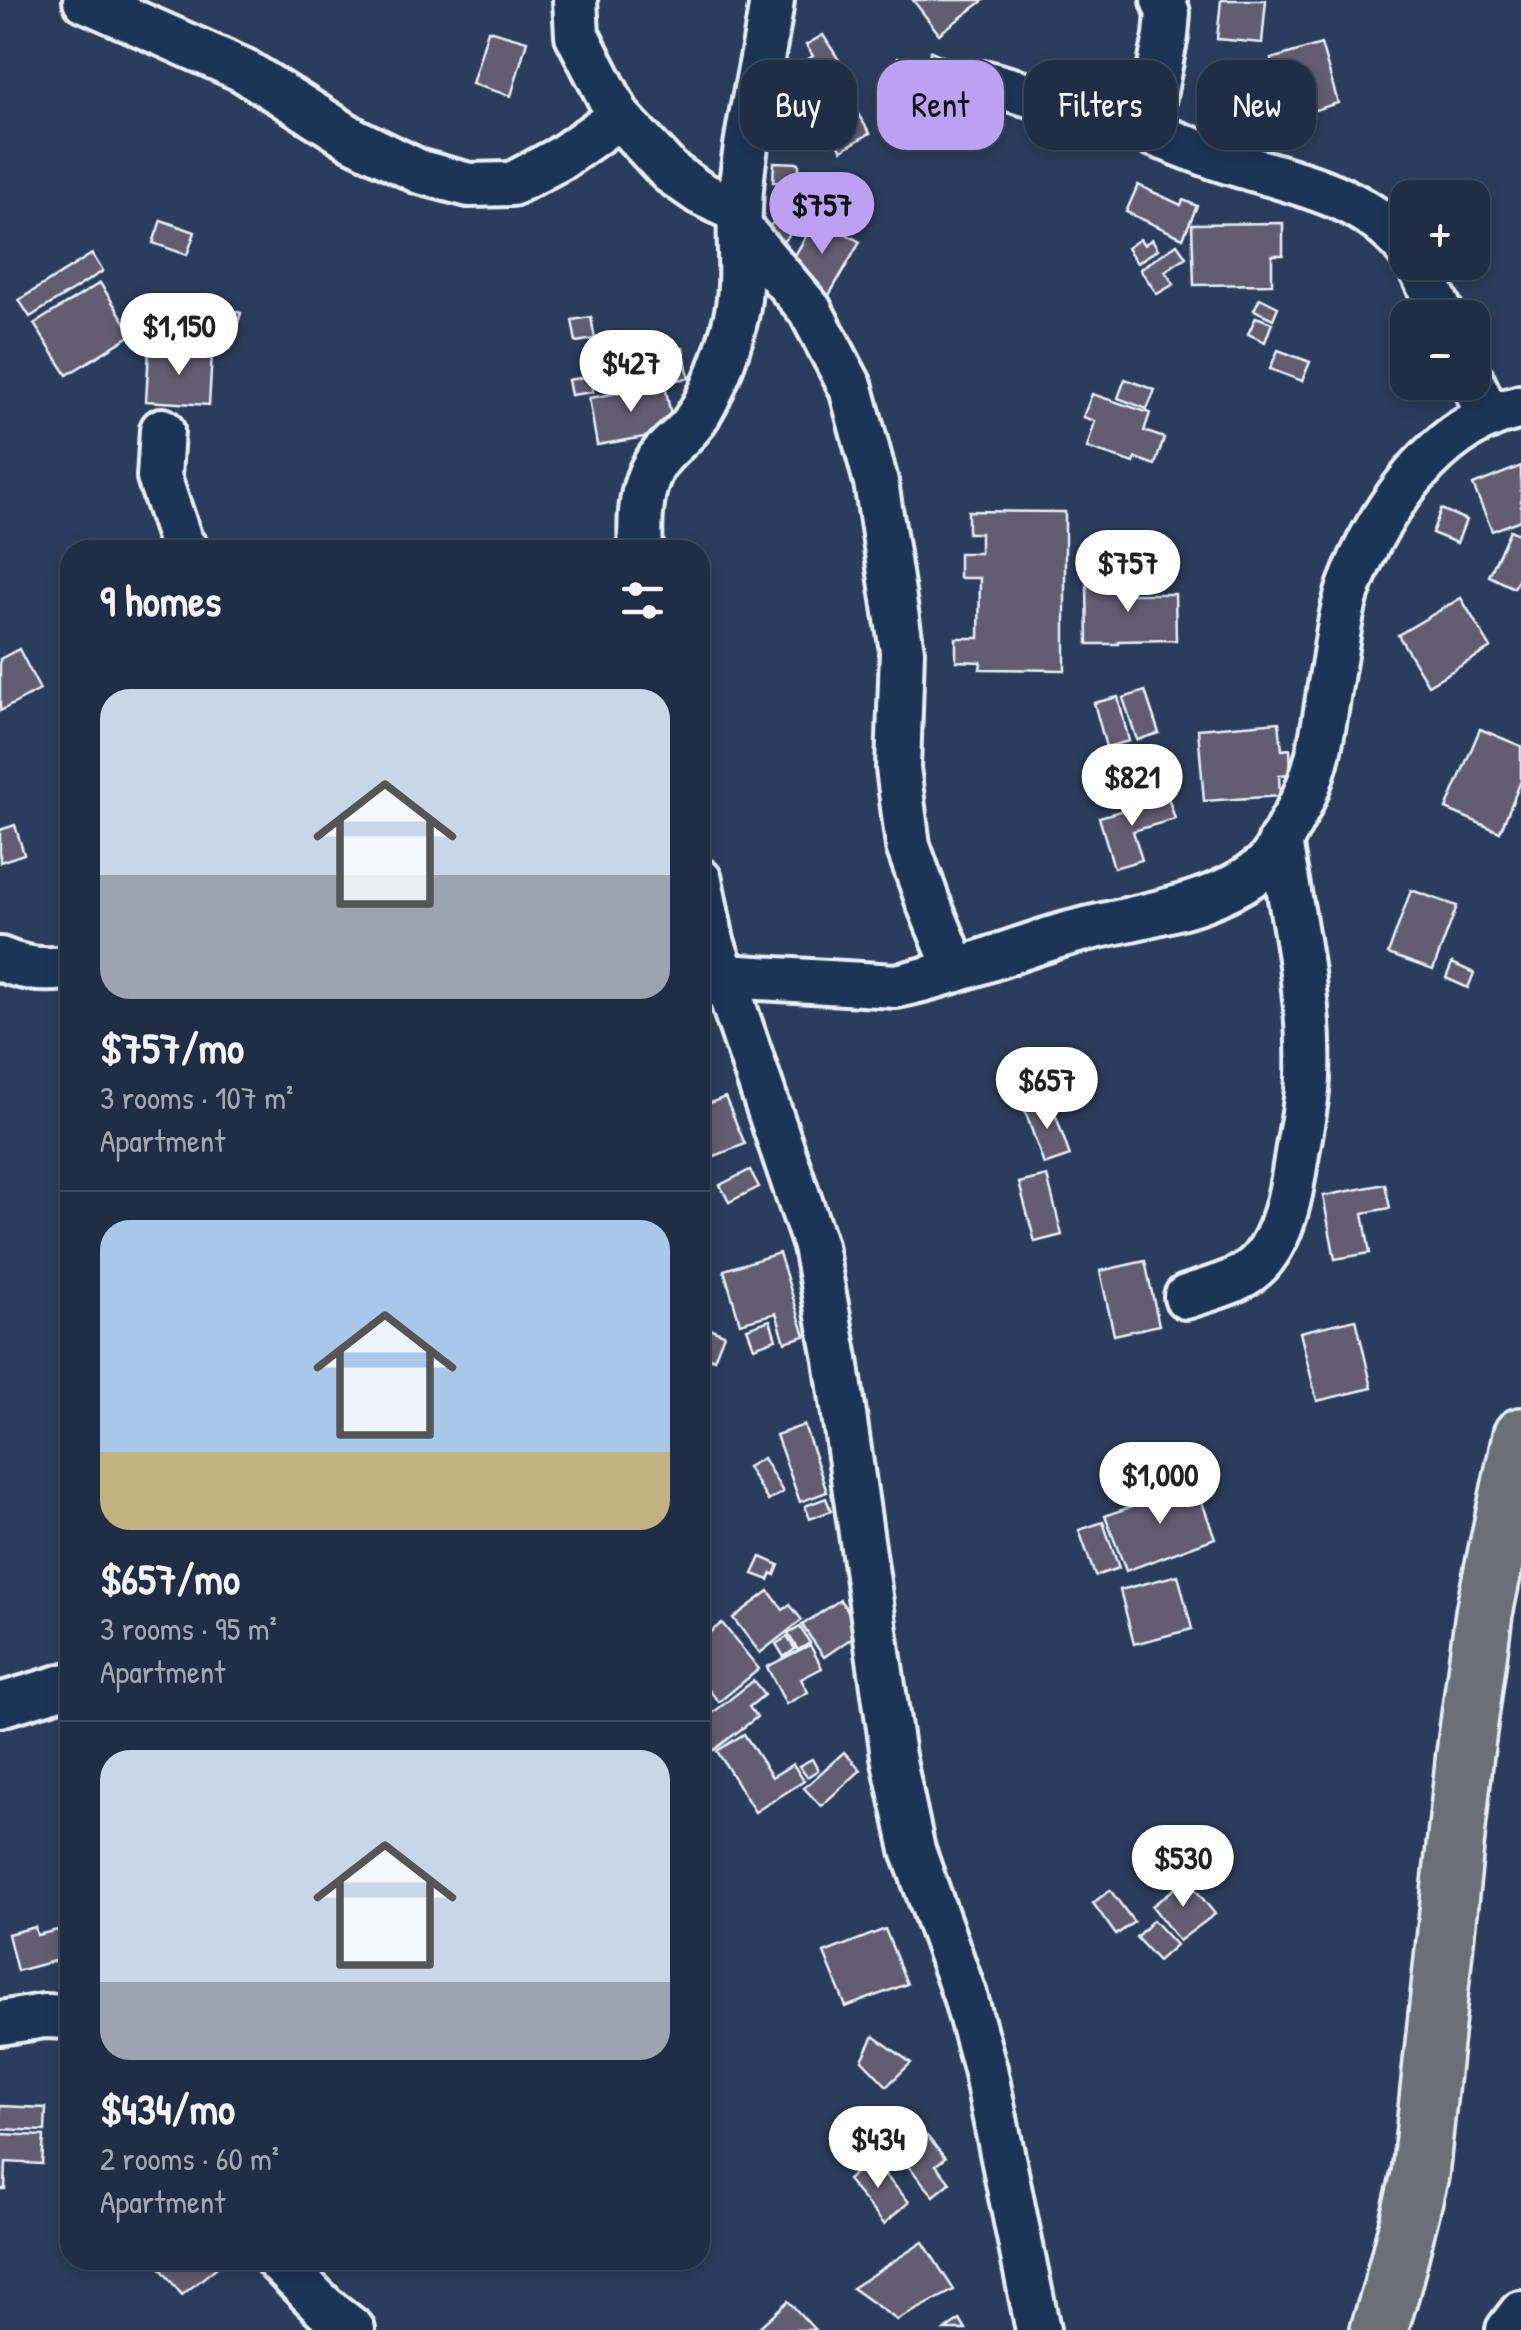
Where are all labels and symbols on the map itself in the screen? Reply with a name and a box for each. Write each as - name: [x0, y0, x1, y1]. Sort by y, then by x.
- pin: $757: [763, 172, 881, 257]
- pin: $1,150: [98, 293, 260, 378]
- pin: $427: [572, 330, 690, 415]
- pin: $757: [1069, 530, 1187, 615]
- pin: $821: [1073, 744, 1191, 829]
- pin: $657: [988, 1047, 1106, 1132]
- pin: $1,000: [1079, 1442, 1241, 1527]
- pin: $530: [1124, 1825, 1242, 1910]
- pin: $434: [819, 2106, 937, 2191]

